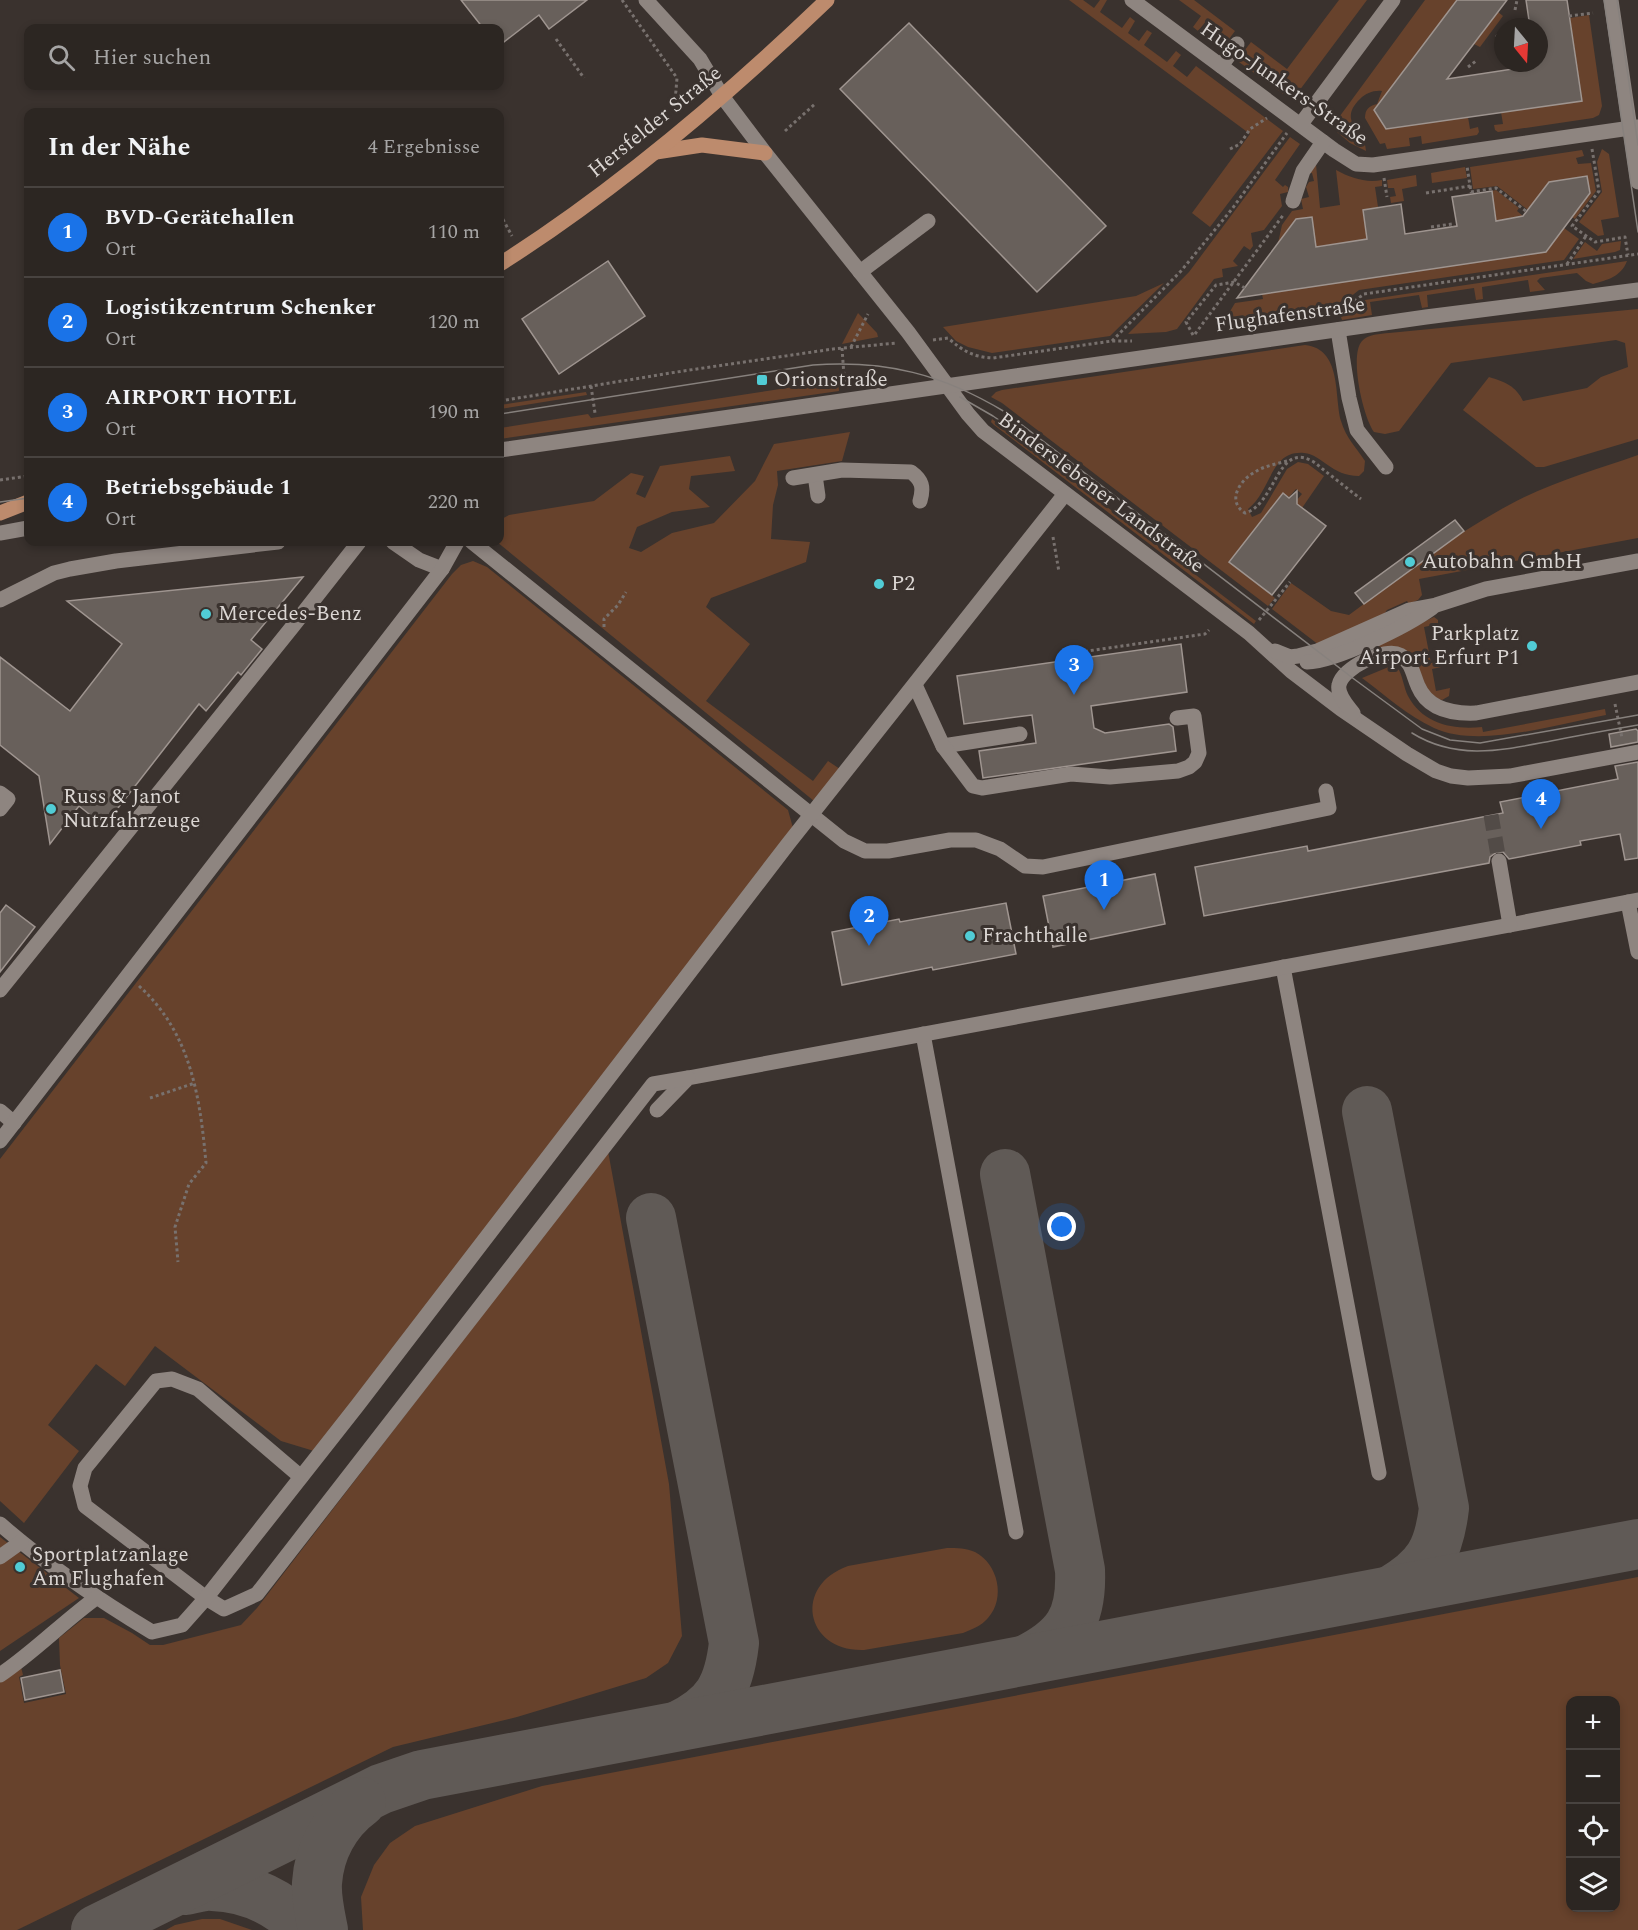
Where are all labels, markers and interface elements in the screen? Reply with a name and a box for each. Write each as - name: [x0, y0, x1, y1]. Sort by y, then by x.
- street label: Hugo-Junkers-Straße: [1193, 14, 1375, 154]
- north arrow: [1494, 18, 1548, 72]
- search box: [24, 24, 504, 90]
- icon: search: [45, 41, 78, 74]
- text: Hier suchen: [93, 41, 211, 74]
- street label: Hersfelder Straße: [581, 58, 729, 186]
- text: In der Nähe: [48, 127, 190, 167]
- text: 4 Ergebnisse: [368, 132, 480, 162]
- text: BVD-Gerätehallen: [105, 201, 295, 234]
- text: 1: [62, 217, 73, 247]
- text: 110 m: [428, 217, 480, 247]
- text: Ort: [105, 234, 136, 264]
- street label: Flughafenstraße: [1213, 289, 1367, 341]
- text: Logistikzentrum Schenker: [105, 291, 375, 324]
- text: 2: [62, 307, 73, 337]
- text: 120 m: [428, 307, 480, 337]
- text: Ort: [105, 324, 136, 354]
- place label: Orionstraße: [774, 364, 888, 396]
- marker: Orionstraße: [755, 373, 769, 387]
- text: AIRPORT HOTEL: [105, 381, 297, 414]
- text: 3: [62, 397, 73, 427]
- text: 190 m: [428, 397, 480, 427]
- street label: Binderslebener Landstraße: [991, 404, 1211, 582]
- text: Ort: [105, 414, 136, 444]
- text: Betriebsgebäude 1: [105, 471, 292, 504]
- text: 4: [62, 487, 73, 517]
- text: 220 m: [428, 487, 480, 517]
- text: Ort: [105, 504, 136, 534]
- place label: Autobahn GmbH: [1422, 546, 1582, 578]
- marker: Autobahn GmbH: [1403, 555, 1417, 569]
- place label: P2: [891, 568, 915, 600]
- marker: P2: [872, 577, 886, 591]
- place label: Mercedes-Benz: [218, 598, 362, 630]
- marker: Mercedes-Benz: [199, 607, 213, 621]
- place label: Parkplatz Airport Erfurt P1: [1359, 618, 1520, 674]
- marker: Parkplatz Airport Erfurt P1: [1525, 639, 1539, 653]
- pin: 3: [1054, 646, 1094, 695]
- pin: 4: [1522, 780, 1560, 829]
- place label: Russ & Janot Nutzfahrzeuge: [63, 781, 200, 837]
- marker: Russ & Janot Nutzfahrzeuge: [44, 802, 58, 816]
- pin: 1: [1084, 860, 1124, 910]
- pin: 2: [850, 896, 888, 946]
- place label: Frachthalle: [982, 920, 1088, 952]
- marker: Frachthalle: [963, 929, 977, 943]
- your location: [1047, 1212, 1076, 1241]
- place label: Sportplatzanlage Am Flughafen: [32, 1539, 189, 1595]
- marker: Sportplatzanlage Am Flughafen: [13, 1560, 27, 1574]
- map controls: [1566, 1696, 1620, 1912]
- button: +: [1566, 1696, 1620, 1750]
- button: −: [1566, 1750, 1620, 1804]
- button: locate: [1566, 1804, 1620, 1858]
- button: layers: [1566, 1858, 1620, 1912]

